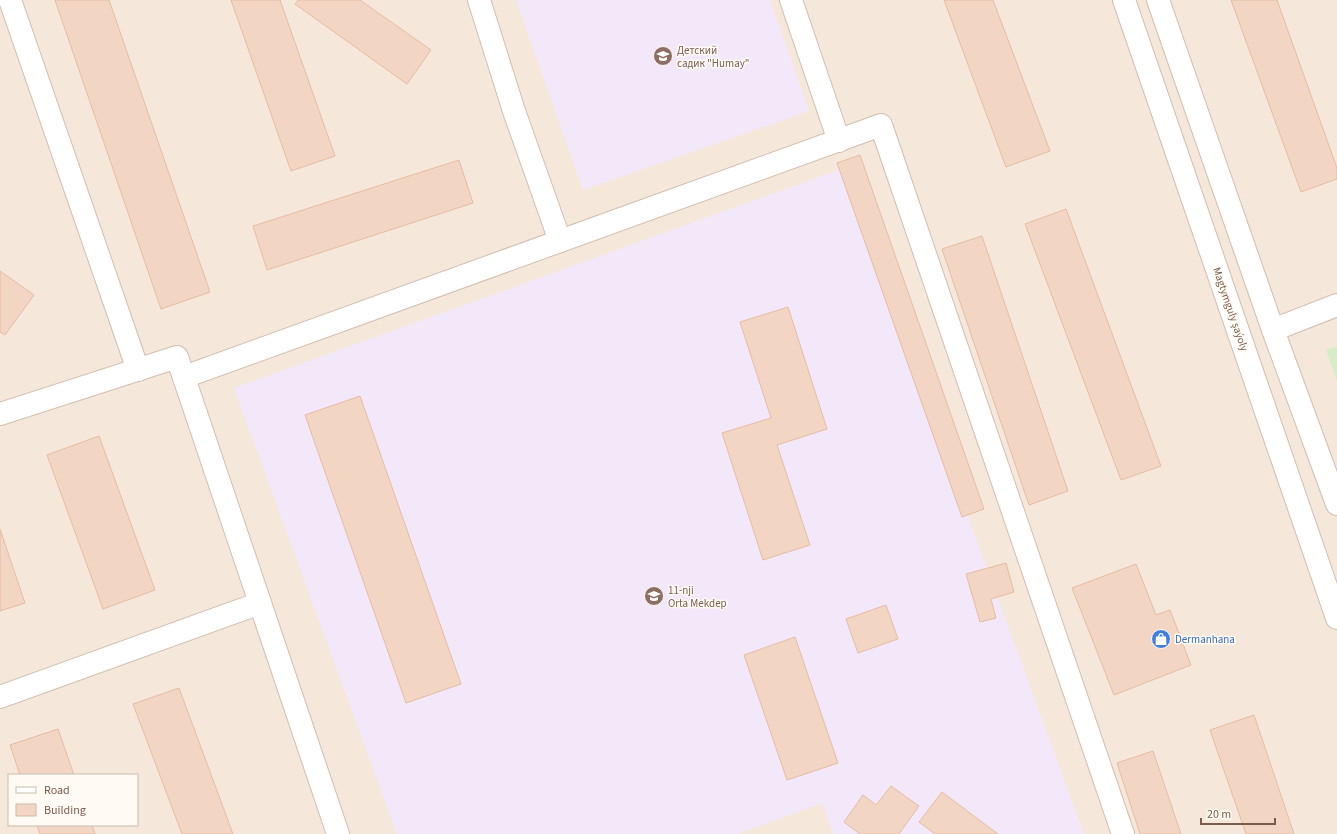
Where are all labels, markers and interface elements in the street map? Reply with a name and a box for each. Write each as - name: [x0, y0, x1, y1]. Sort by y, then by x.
- place label: Детский садик "Humay": [677, 43, 750, 71]
- school or university icon: Детский садик "Humay": [652, 45, 674, 67]
- street label: Magtymguly şaýoly: [1209, 265, 1252, 353]
- place label: 11-nji Orta Mekdep: [668, 583, 727, 611]
- school or university icon: 11-nji Orta Mekdep: [643, 585, 665, 607]
- shop icon: Dermanhana: [1150, 628, 1172, 650]
- place label: Dermanhana: [1175, 632, 1235, 647]
- legend: [8, 774, 138, 826]
- text: Road: [44, 782, 70, 799]
- scale bar: [1201, 800, 1275, 826]
- text: Building: [44, 802, 86, 819]
- text: 20 m: [1207, 806, 1231, 823]

